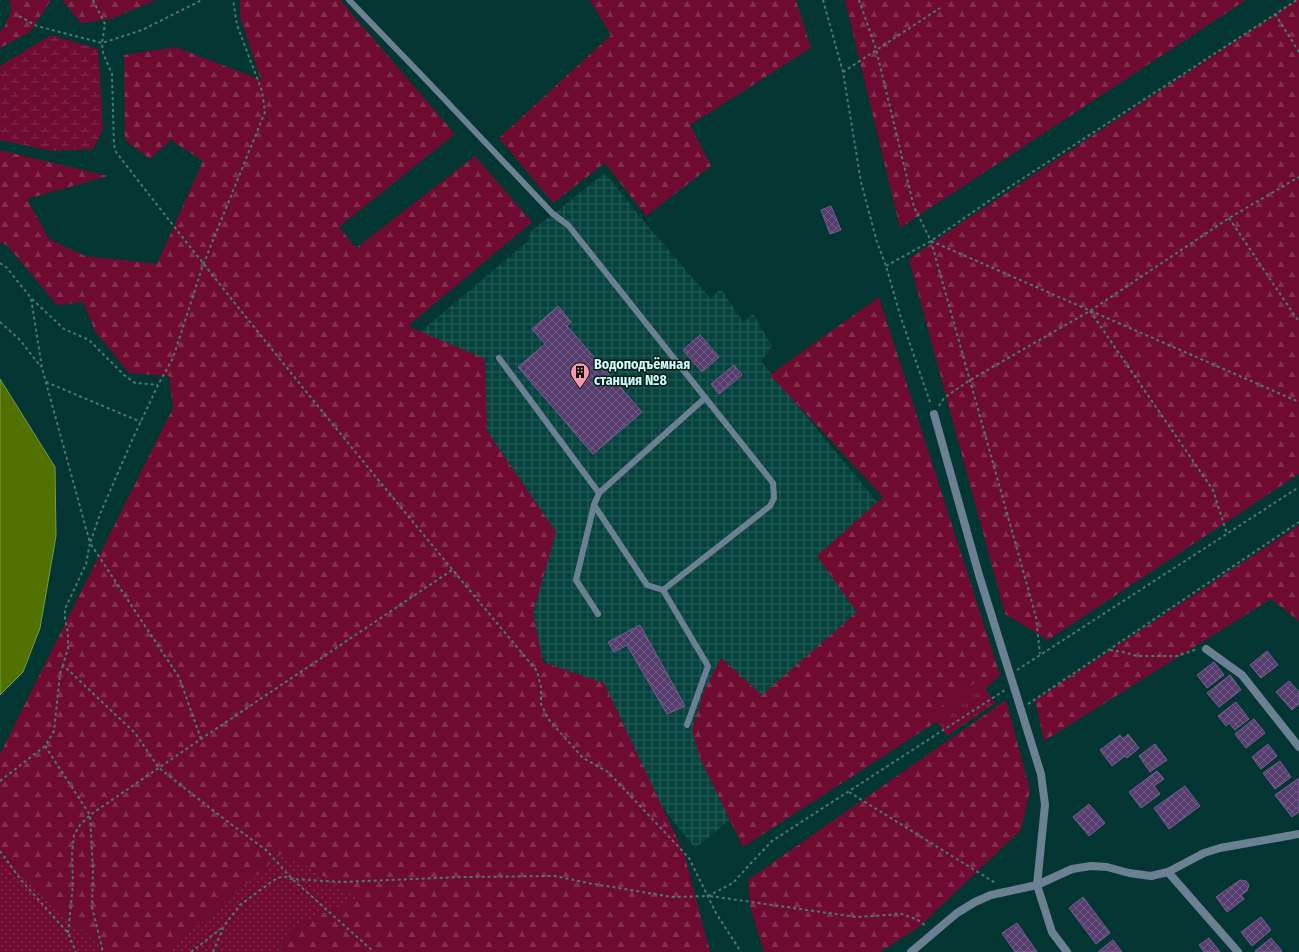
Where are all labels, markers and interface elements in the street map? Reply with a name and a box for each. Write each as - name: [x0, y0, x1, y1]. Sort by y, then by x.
- place label: Водоподъёмная станция №8: [594, 356, 690, 389]
- building icon: Водоподъёмная станция №8: [569, 361, 591, 389]

